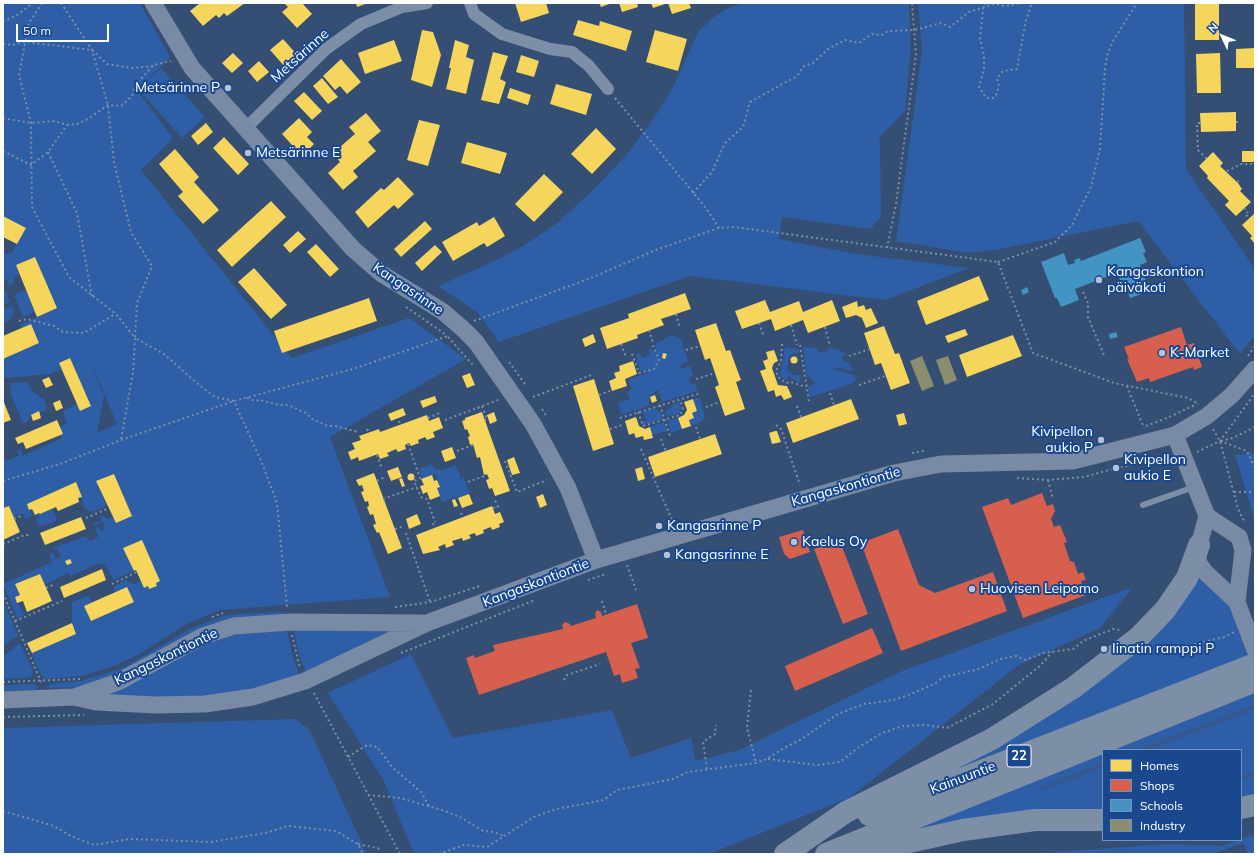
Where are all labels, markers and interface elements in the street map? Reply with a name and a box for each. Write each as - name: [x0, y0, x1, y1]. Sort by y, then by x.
- scale bar: [18, 16, 111, 42]
- north arrow: [1202, 16, 1242, 56]
- text: N: [1205, 20, 1221, 36]
- text: 50 m: [23, 23, 51, 38]
- street label: Metsärinne: [268, 26, 332, 86]
- place label: Metsärinne P: [135, 80, 220, 96]
- marker: Metsärinne P: [223, 83, 233, 93]
- place label: Metsärinne E: [256, 145, 340, 161]
- marker: Metsärinne E: [243, 148, 253, 158]
- street label: Kangasrinne: [369, 259, 447, 319]
- place label: Kangaskontion päiväkoti: [1107, 264, 1204, 296]
- marker: Kangaskontion päiväkoti: [1094, 275, 1104, 285]
- place label: K-Market: [1170, 345, 1229, 361]
- marker: K-Market: [1157, 348, 1167, 358]
- place label: Kivipellon aukio P: [1031, 424, 1093, 456]
- marker: Kivipellon aukio P: [1096, 435, 1106, 445]
- place label: Kivipellon aukio E: [1124, 452, 1186, 484]
- street label: Kangaskontiontie: [789, 463, 903, 511]
- marker: Kivipellon aukio E: [1111, 463, 1121, 473]
- place label: Kangasrinne P: [667, 518, 761, 534]
- marker: Kangasrinne P: [654, 521, 664, 531]
- place label: Kaelus Oy: [802, 534, 867, 550]
- marker: Kaelus Oy: [789, 537, 799, 547]
- place label: Kangasrinne E: [675, 547, 769, 563]
- marker: Kangasrinne E: [662, 550, 672, 560]
- street label: Kangaskontiontie: [480, 555, 592, 611]
- place label: Huovisen Leipomo: [980, 581, 1099, 597]
- marker: Huovisen Leipomo: [967, 584, 977, 594]
- street label: Kangaskontiontie: [112, 625, 220, 689]
- place label: Iinatin ramppi P: [1112, 641, 1214, 657]
- marker: Iinatin ramppi P: [1099, 644, 1109, 654]
- road number: 22: [1007, 745, 1031, 767]
- legend: [1102, 749, 1242, 841]
- street label: Kainuuntie: [928, 758, 998, 798]
- text: Homes: [1140, 758, 1179, 773]
- text: Shops: [1140, 778, 1175, 793]
- text: Schools: [1140, 798, 1183, 813]
- text: Industry: [1140, 818, 1185, 833]

